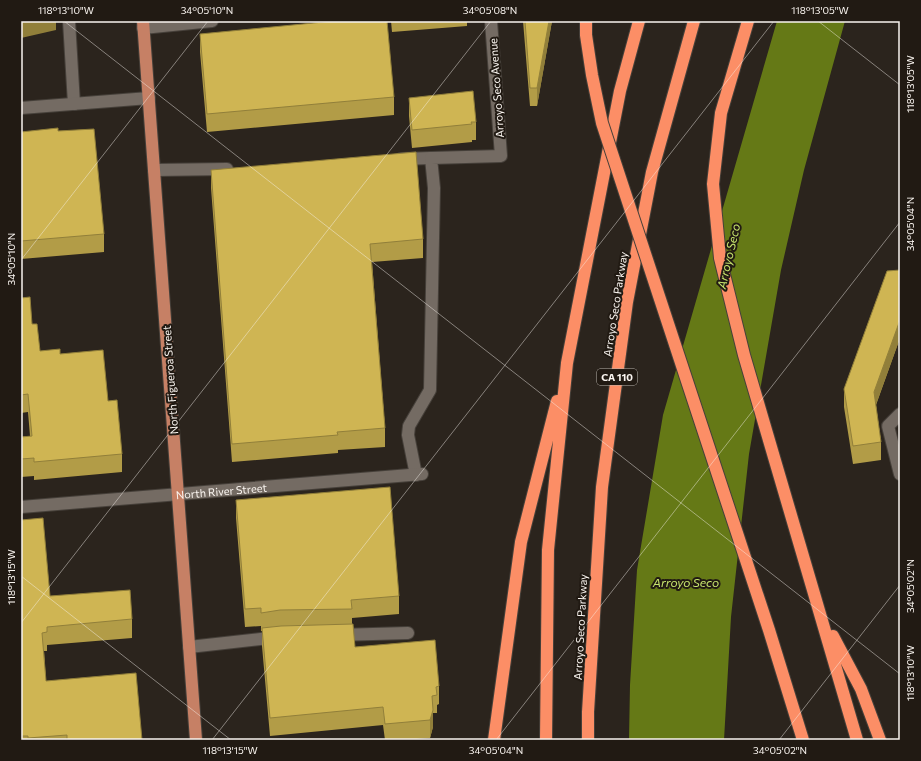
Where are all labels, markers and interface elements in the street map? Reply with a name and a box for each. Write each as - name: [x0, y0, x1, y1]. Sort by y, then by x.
- text: 118°13'10"W: [38, 4, 94, 16]
- text: 34°05'10"N: [181, 4, 233, 16]
- text: 34°05'08"N: [463, 4, 517, 16]
- text: 118°13'05"W: [791, 4, 849, 16]
- street label: Arroyo Seco Avenue: [486, 38, 506, 138]
- text: 118°13'05"W: [904, 55, 916, 113]
- text: 34°05'04"N: [904, 197, 916, 251]
- water label: Arroyo Seco: [713, 222, 742, 291]
- text: 34°05'10"N: [5, 233, 17, 285]
- street label: Arroyo Seco Parkway: [600, 250, 630, 357]
- street label: North Figueroa Street: [160, 325, 180, 435]
- road number: CA 110: [597, 369, 637, 385]
- street label: North River Street: [175, 480, 268, 501]
- text: 118°13'15"W: [5, 549, 17, 605]
- text: 34°05'02"N: [904, 559, 916, 613]
- street label: Arroyo Seco Parkway: [571, 573, 589, 680]
- water label: Arroyo Seco: [652, 575, 719, 589]
- text: 118°13'10"W: [904, 645, 916, 701]
- text: 118°13'15"W: [202, 744, 258, 756]
- text: 34°05'04"N: [469, 744, 523, 756]
- text: 34°05'02"N: [753, 744, 807, 756]

